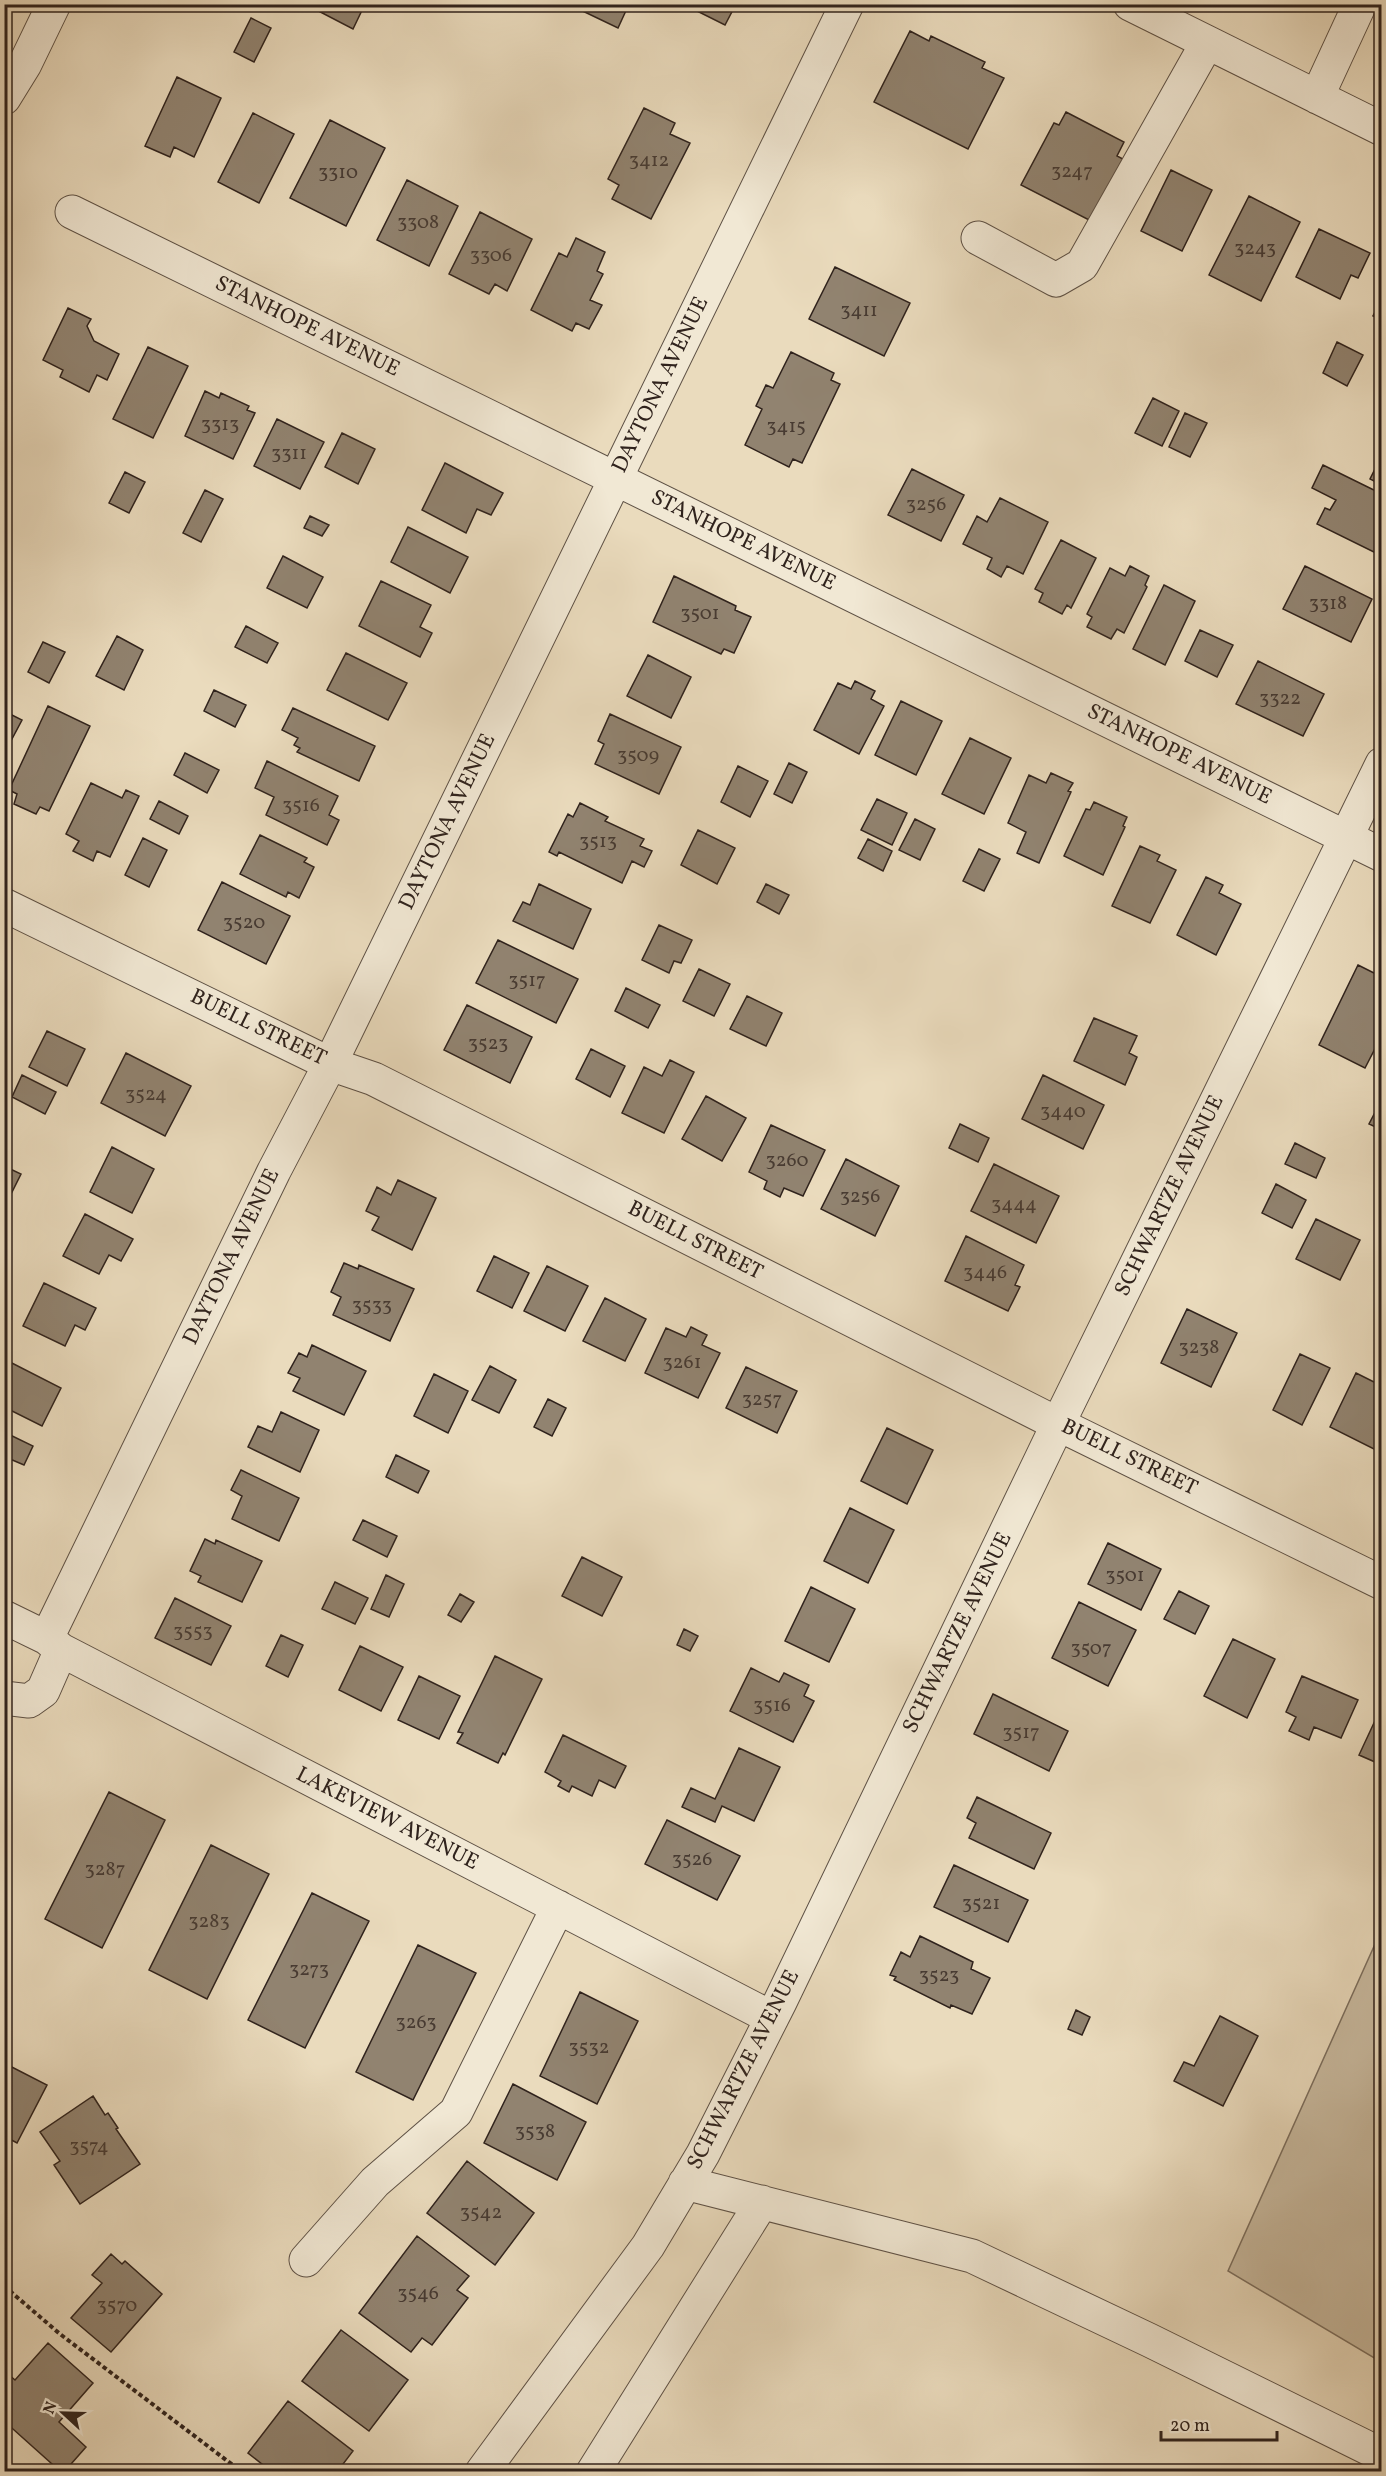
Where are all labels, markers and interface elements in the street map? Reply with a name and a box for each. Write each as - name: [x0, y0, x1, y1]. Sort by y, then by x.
- house number: 3412: [629, 147, 669, 175]
- house number: 3247: [1051, 158, 1093, 186]
- house number: 3310: [318, 159, 358, 187]
- house number: 3308: [397, 209, 439, 237]
- house number: 3243: [1234, 235, 1276, 263]
- house number: 3306: [470, 242, 512, 270]
- street label: STANHOPE AVENUE: [209, 269, 405, 385]
- street label: DAYTONA AVENUE: [605, 292, 717, 478]
- house number: 3411: [840, 297, 878, 325]
- house number: 3313: [201, 411, 239, 439]
- house number: 3415: [766, 413, 806, 441]
- house number: 3311: [271, 440, 307, 468]
- street label: STANHOPE AVENUE: [645, 483, 841, 599]
- house number: 3256: [906, 491, 946, 519]
- house number: 3318: [1309, 590, 1347, 618]
- house number: 3501: [680, 600, 720, 628]
- house number: 3322: [1259, 685, 1301, 713]
- street label: STANHOPE AVENUE: [1081, 697, 1277, 813]
- street label: DAYTONA AVENUE: [392, 729, 504, 915]
- house number: 3509: [617, 742, 659, 770]
- house number: 3516: [282, 792, 320, 820]
- house number: 3513: [579, 828, 617, 856]
- house number: 3520: [223, 909, 265, 937]
- house number: 3517: [508, 967, 546, 995]
- street label: BUELL STREET: [185, 982, 332, 1074]
- house number: 3523: [468, 1030, 508, 1058]
- house number: 3524: [125, 1081, 167, 1109]
- street label: SCHWARTZE AVENUE: [1108, 1090, 1232, 1302]
- house number: 3440: [1040, 1098, 1086, 1126]
- house number: 3260: [765, 1147, 809, 1175]
- street label: DAYTONA AVENUE: [176, 1164, 288, 1350]
- house number: 3256: [840, 1183, 880, 1211]
- house number: 3444: [991, 1191, 1037, 1219]
- street label: BUELL STREET: [622, 1194, 768, 1289]
- house number: 3446: [963, 1259, 1007, 1287]
- house number: 3533: [352, 1292, 392, 1320]
- house number: 3238: [1179, 1334, 1219, 1362]
- house number: 3261: [663, 1349, 701, 1377]
- house number: 3257: [742, 1386, 782, 1414]
- street label: BUELL STREET: [1056, 1412, 1203, 1504]
- street label: SCHWARTZE AVENUE: [896, 1527, 1020, 1739]
- house number: 3501: [1105, 1562, 1145, 1590]
- house number: 3553: [173, 1618, 213, 1646]
- house number: 3507: [1070, 1635, 1112, 1663]
- house number: 3516: [753, 1692, 791, 1720]
- house number: 3517: [1002, 1719, 1040, 1747]
- street label: LAKEVIEW AVENUE: [290, 1759, 484, 1879]
- house number: 3526: [672, 1846, 712, 1874]
- house number: 3287: [85, 1856, 125, 1884]
- house number: 3521: [962, 1890, 1000, 1918]
- house number: 3283: [188, 1908, 230, 1936]
- house number: 3273: [289, 1956, 329, 1984]
- house number: 3523: [919, 1962, 959, 1990]
- street label: SCHWARTZE AVENUE: [680, 1965, 808, 2175]
- house number: 3263: [395, 2009, 437, 2037]
- house number: 3532: [569, 2034, 609, 2062]
- house number: 3538: [515, 2118, 555, 2146]
- house number: 3574: [69, 2133, 109, 2161]
- house number: 3542: [460, 2199, 502, 2227]
- house number: 3546: [397, 2280, 439, 2308]
- house number: 3570: [97, 2292, 137, 2320]
- north arrow: [33, 2383, 93, 2443]
- text: N: [39, 2398, 63, 2418]
- scale bar: [1161, 2404, 1276, 2442]
- text: 20 m: [1170, 2414, 1210, 2439]

